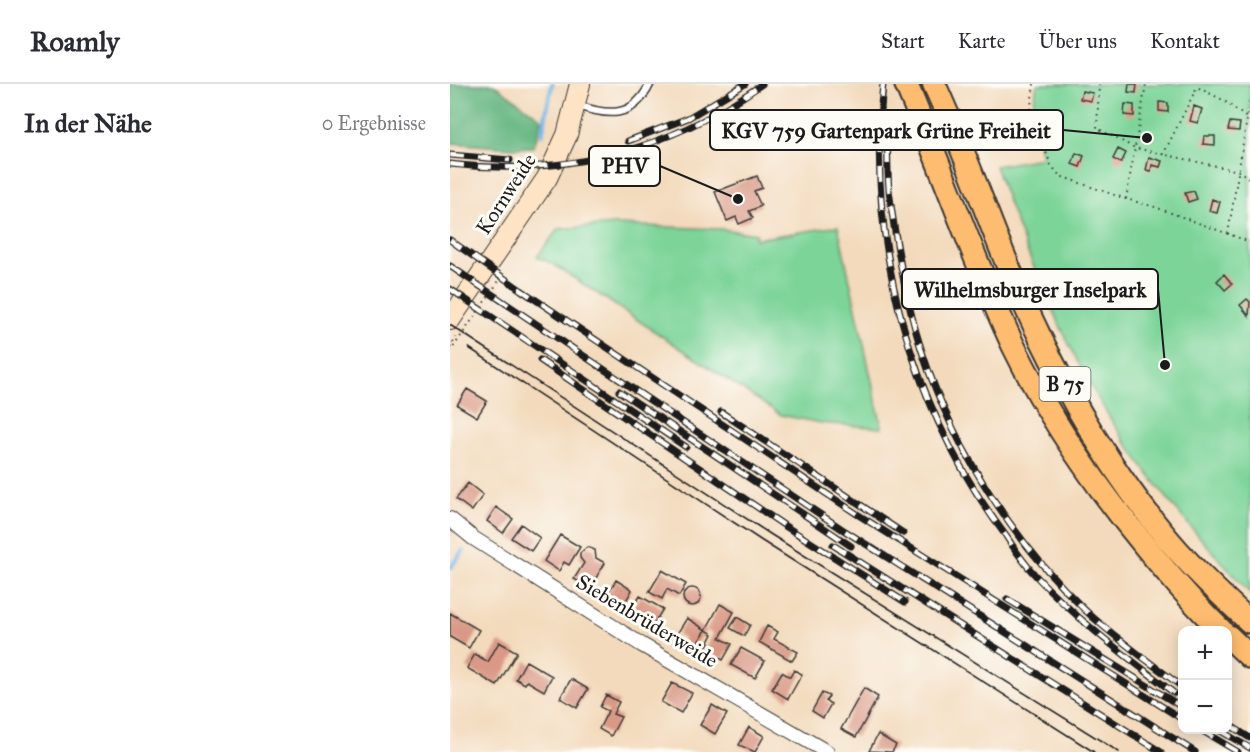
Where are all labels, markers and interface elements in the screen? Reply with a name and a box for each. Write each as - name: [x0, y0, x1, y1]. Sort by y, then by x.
- text: Roamly: [30, 24, 119, 59]
- text: Start: [881, 28, 925, 54]
- text: Karte: [958, 28, 1006, 54]
- text: Über uns: [1039, 28, 1117, 54]
- text: Kontakt: [1150, 28, 1220, 54]
- text: In der Nähe: [24, 107, 152, 139]
- callout: KGV 759 Gartenpark Grüne Freiheit: [710, 110, 1063, 150]
- text: 0 Ergebnisse: [322, 111, 426, 135]
- text: KGV 759 Gartenpark Grüne Freiheit: [721, 117, 1051, 144]
- callout: PHV: [589, 146, 660, 186]
- street label: Kornweide: [470, 148, 542, 239]
- text: PHV: [602, 152, 650, 179]
- callout: Wilhelmsburger Inselpark: [902, 269, 1158, 309]
- text: Wilhelmsburger Inselpark: [914, 276, 1147, 303]
- road number: B 75: [1040, 367, 1090, 401]
- street label: Siebenbrüderweide: [571, 568, 723, 674]
- map controls: [1178, 626, 1232, 734]
- button: +: [1178, 626, 1232, 680]
- button: −: [1178, 680, 1232, 734]

